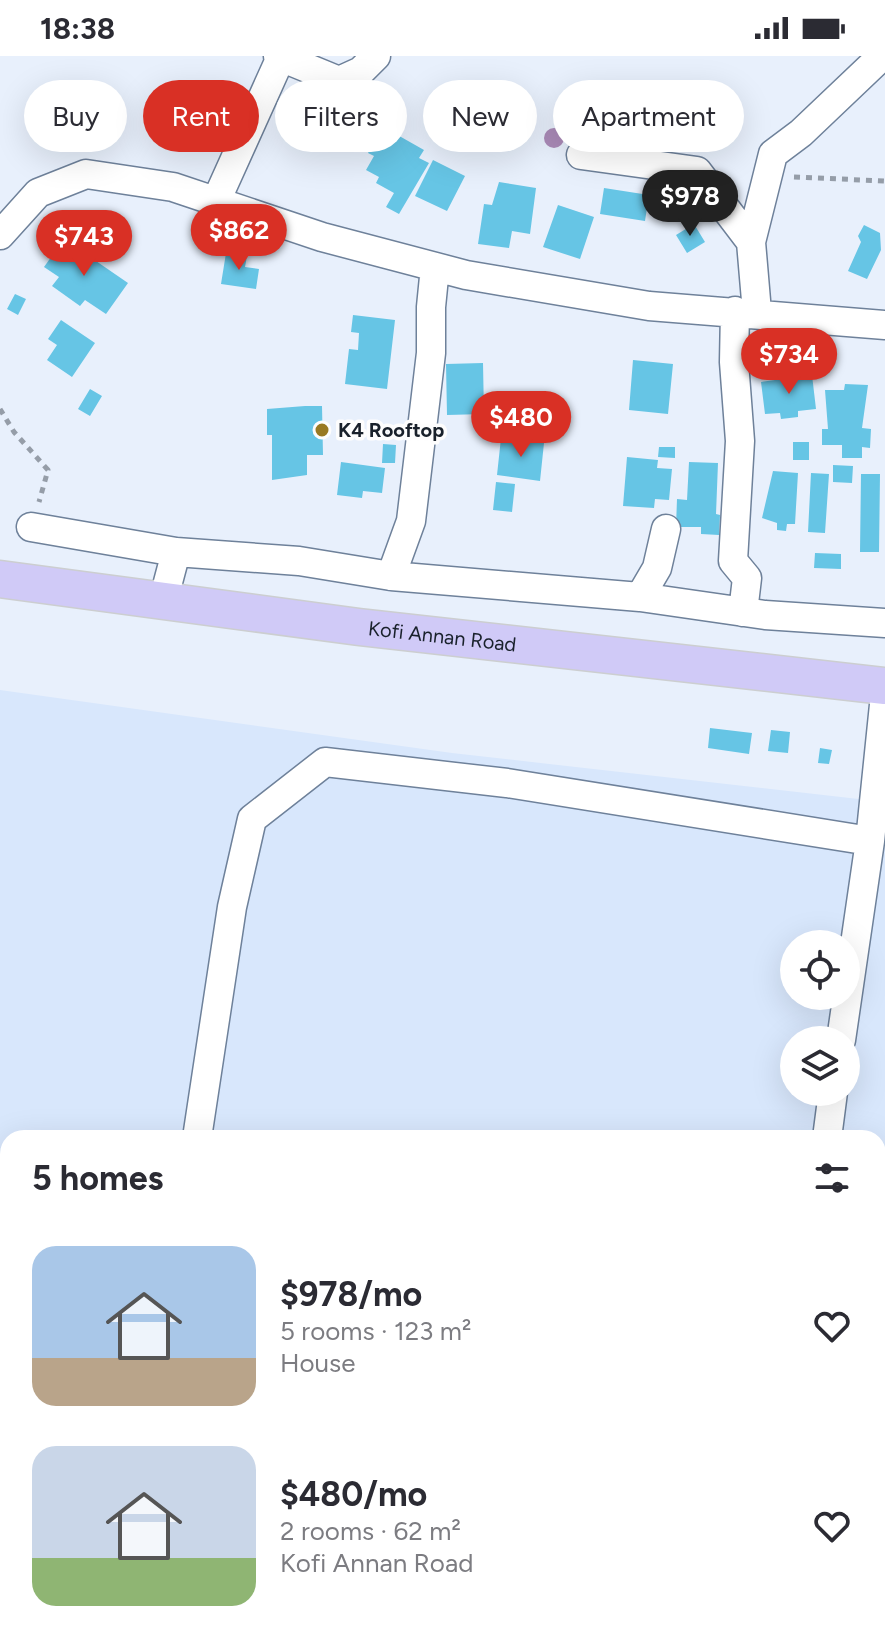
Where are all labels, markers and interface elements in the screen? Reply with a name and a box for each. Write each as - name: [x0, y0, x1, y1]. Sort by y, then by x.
- text: 18:38: [40, 10, 115, 47]
- chip: Buy: [24, 80, 127, 152]
- chip: Rent: [143, 80, 259, 152]
- chip: Filters: [275, 80, 407, 152]
- chip: New: [423, 80, 537, 152]
- chip: Apartment: [553, 80, 744, 152]
- pin: $978: [643, 170, 737, 238]
- text: $978: [660, 180, 720, 212]
- pin: $862: [192, 204, 286, 272]
- pin: $743: [37, 210, 131, 278]
- text: $862: [209, 214, 269, 246]
- text: $743: [54, 220, 114, 252]
- pin: $734: [742, 328, 836, 396]
- text: $734: [759, 338, 819, 370]
- pin: $480: [474, 391, 568, 459]
- text: $480: [489, 401, 553, 433]
- place label: K4 Rooftop: [338, 418, 444, 442]
- marker: K4 Rooftop: [313, 421, 331, 439]
- street label: Kofi Annan Road: [367, 616, 518, 657]
- map controls: [780, 930, 860, 1106]
- button: locate: [780, 930, 860, 1010]
- button: layers: [780, 1026, 860, 1106]
- icon: filters: [810, 1156, 854, 1200]
- text: 5 homes: [32, 1158, 163, 1199]
- text: $978/mo: [280, 1274, 422, 1315]
- icon: home: [96, 1278, 192, 1374]
- icon: heart: [810, 1304, 854, 1348]
- text: 5 rooms · 123 m²: [280, 1315, 471, 1347]
- text: House: [280, 1347, 355, 1379]
- text: $480/mo: [280, 1474, 427, 1515]
- icon: home: [96, 1478, 192, 1574]
- icon: heart: [810, 1504, 854, 1548]
- text: 2 rooms · 62 m²: [280, 1515, 461, 1547]
- text: Kofi Annan Road: [280, 1547, 473, 1579]

